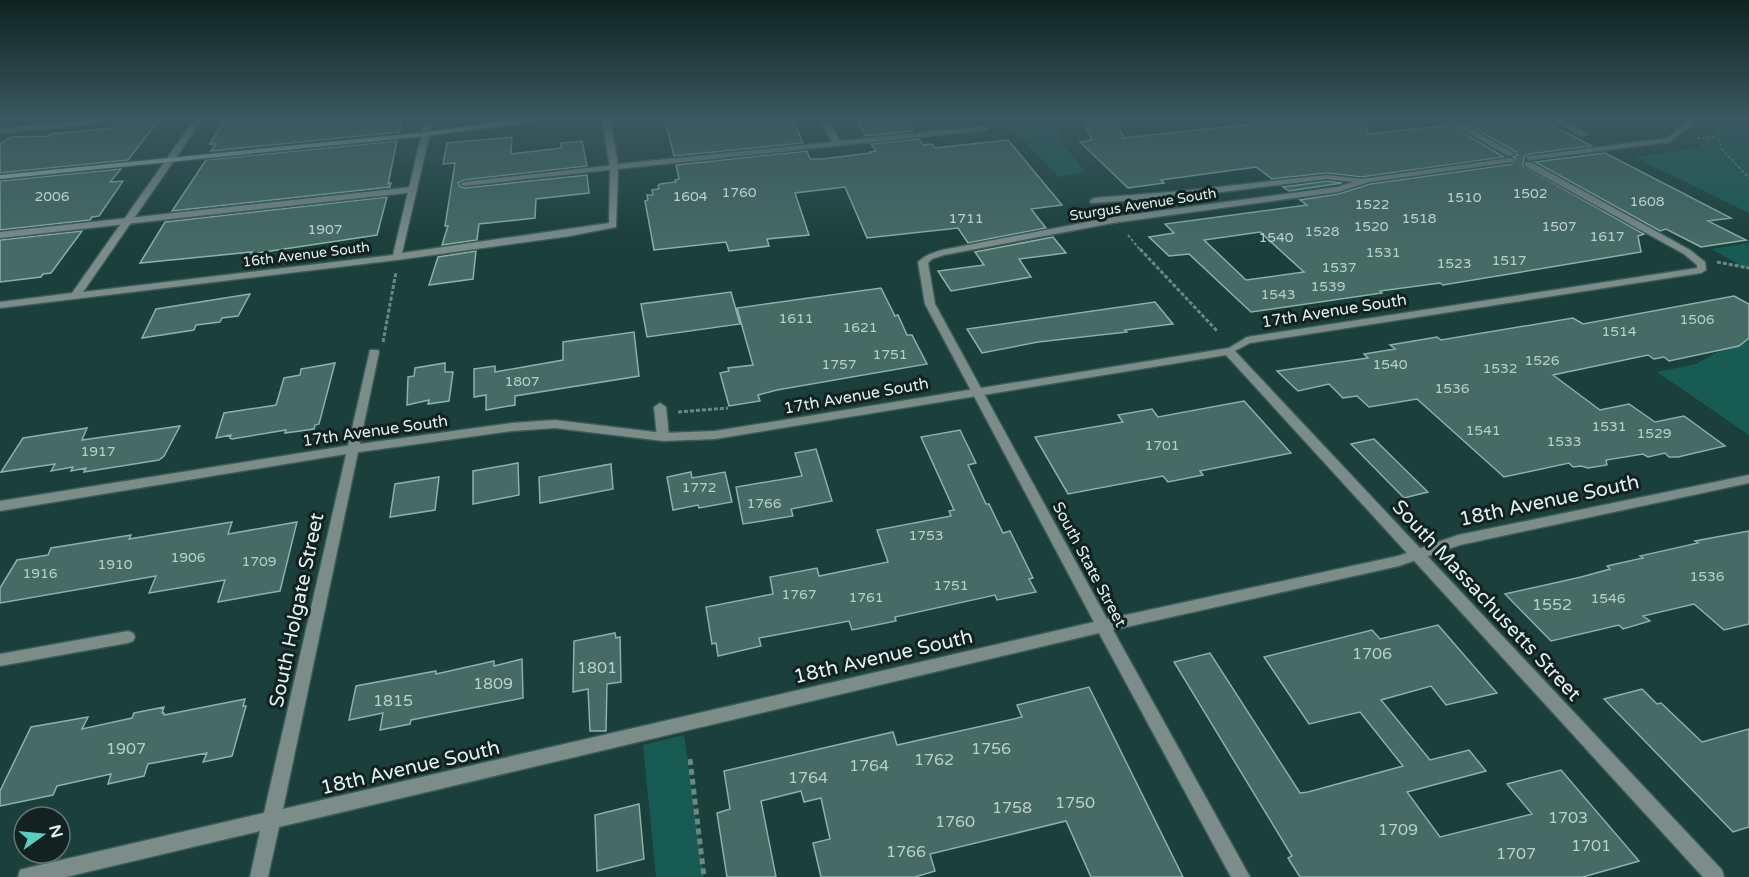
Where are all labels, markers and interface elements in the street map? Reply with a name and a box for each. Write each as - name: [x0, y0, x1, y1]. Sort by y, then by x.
- house number: 1760: [721, 184, 757, 201]
- street label: Sturgus Avenue South: [1068, 184, 1218, 224]
- house number: 1502: [1512, 185, 1548, 202]
- house number: 2006: [34, 188, 70, 205]
- house number: 1604: [672, 188, 708, 205]
- house number: 1510: [1446, 189, 1482, 206]
- house number: 1608: [1629, 193, 1665, 210]
- house number: 1522: [1354, 196, 1390, 213]
- house number: 1711: [948, 210, 984, 227]
- house number: 1518: [1401, 210, 1437, 227]
- house number: 1520: [1353, 218, 1389, 235]
- house number: 1507: [1541, 218, 1577, 235]
- house number: 1907: [307, 221, 343, 238]
- house number: 1528: [1304, 223, 1340, 240]
- house number: 1617: [1589, 228, 1625, 245]
- house number: 1540: [1258, 229, 1294, 246]
- street label: 16th Avenue South: [241, 238, 371, 271]
- house number: 1531: [1365, 244, 1401, 261]
- house number: 1517: [1491, 252, 1527, 269]
- house number: 1523: [1436, 255, 1472, 272]
- house number: 1537: [1321, 259, 1357, 276]
- house number: 1539: [1310, 278, 1346, 295]
- house number: 1543: [1260, 286, 1296, 303]
- street label: 17th Avenue South: [1260, 290, 1408, 332]
- house number: 1611: [778, 310, 814, 327]
- house number: 1506: [1679, 311, 1715, 328]
- house number: 1621: [842, 319, 878, 336]
- house number: 1514: [1601, 323, 1637, 340]
- house number: 1751: [872, 346, 908, 363]
- house number: 1526: [1524, 352, 1560, 369]
- house number: 1757: [821, 356, 857, 373]
- house number: 1540: [1372, 356, 1408, 373]
- house number: 1532: [1482, 360, 1518, 377]
- house number: 1807: [504, 373, 540, 390]
- street label: 17th Avenue South: [782, 373, 930, 419]
- house number: 1536: [1434, 380, 1470, 397]
- street label: 17th Avenue South: [301, 411, 449, 451]
- house number: 1531: [1591, 418, 1627, 435]
- house number: 1541: [1465, 422, 1501, 439]
- house number: 1529: [1636, 425, 1672, 442]
- house number: 1533: [1546, 433, 1582, 450]
- house number: 1701: [1144, 437, 1180, 454]
- house number: 1917: [80, 443, 116, 460]
- street label: 18th Avenue South: [1457, 470, 1641, 532]
- house number: 1772: [681, 479, 717, 496]
- house number: 1766: [746, 495, 782, 512]
- street label: South Massachusetts Street: [1387, 495, 1586, 706]
- street label: South State Street: [1048, 499, 1131, 630]
- street label: South Holgate Street: [265, 510, 329, 710]
- house number: 1753: [908, 527, 944, 544]
- house number: 1906: [170, 549, 206, 566]
- house number: 1709: [241, 553, 277, 570]
- house number: 1910: [97, 556, 133, 573]
- house number: 1916: [22, 565, 58, 582]
- house number: 1536: [1689, 568, 1725, 585]
- house number: 1751: [933, 577, 969, 594]
- house number: 1767: [781, 586, 817, 603]
- house number: 1761: [848, 589, 884, 606]
- house number: 1546: [1590, 590, 1626, 607]
- house number: 1552: [1532, 595, 1572, 615]
- street label: 18th Avenue South: [791, 625, 975, 689]
- house number: 1706: [1352, 644, 1392, 664]
- house number: 1801: [577, 658, 617, 678]
- house number: 1809: [473, 674, 513, 694]
- house number: 1815: [373, 691, 413, 711]
- street label: 18th Avenue South: [318, 736, 502, 800]
- house number: 1907: [106, 739, 146, 759]
- house number: 1756: [971, 739, 1011, 759]
- house number: 1762: [914, 750, 954, 770]
- house number: 1764: [849, 756, 889, 776]
- house number: 1764: [788, 768, 828, 788]
- house number: 1750: [1055, 793, 1095, 813]
- house number: 1758: [992, 798, 1032, 818]
- north arrow: [12, 805, 72, 865]
- house number: 1703: [1548, 808, 1588, 828]
- house number: 1760: [935, 812, 975, 832]
- house number: 1709: [1378, 820, 1418, 840]
- text: N: [44, 823, 67, 840]
- house number: 1701: [1571, 836, 1611, 856]
- house number: 1766: [886, 842, 926, 862]
- house number: 1707: [1496, 844, 1536, 864]

